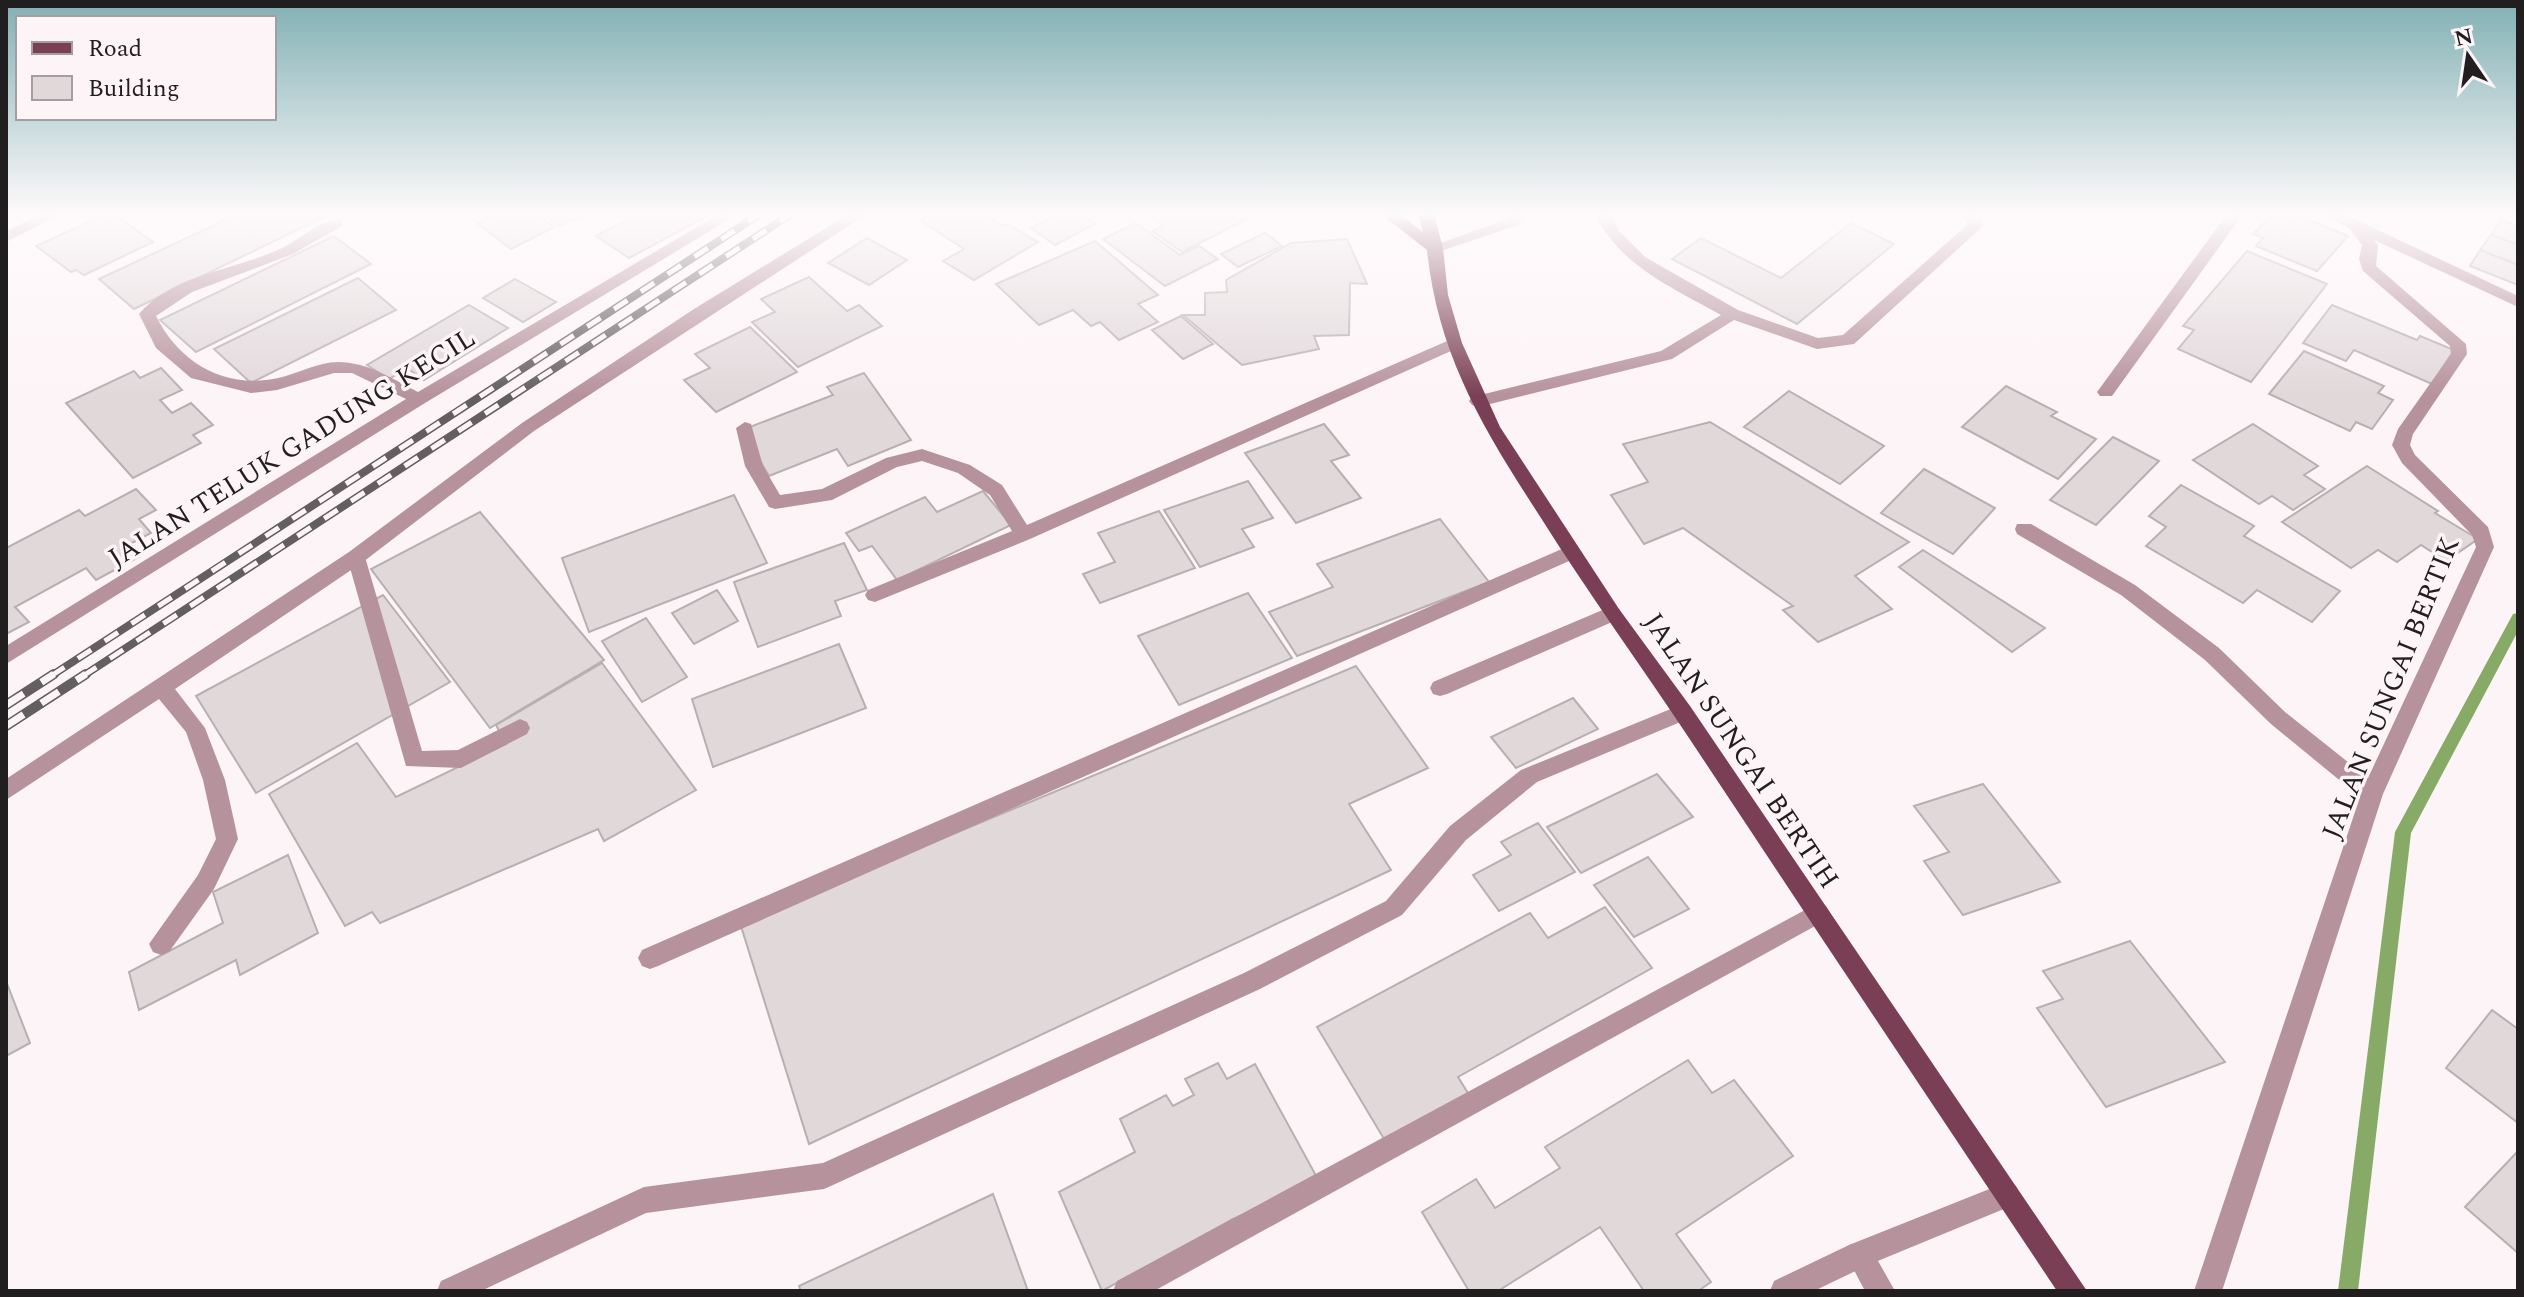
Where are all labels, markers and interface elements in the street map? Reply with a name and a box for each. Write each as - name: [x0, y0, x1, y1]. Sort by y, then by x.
- legend: [16, 16, 276, 120]
- north arrow: [2428, 16, 2508, 96]
- text: N: [2451, 20, 2476, 56]
- text: Road: [88, 31, 142, 67]
- text: Building: [88, 71, 180, 107]
- street label: JALAN TELUK GADUNG KECIL: [100, 317, 484, 579]
- street label: JALAN SUNGAI BERTIK: [2311, 530, 2471, 846]
- street label: JALAN SUNGAI BERTIH: [1632, 604, 1850, 898]

